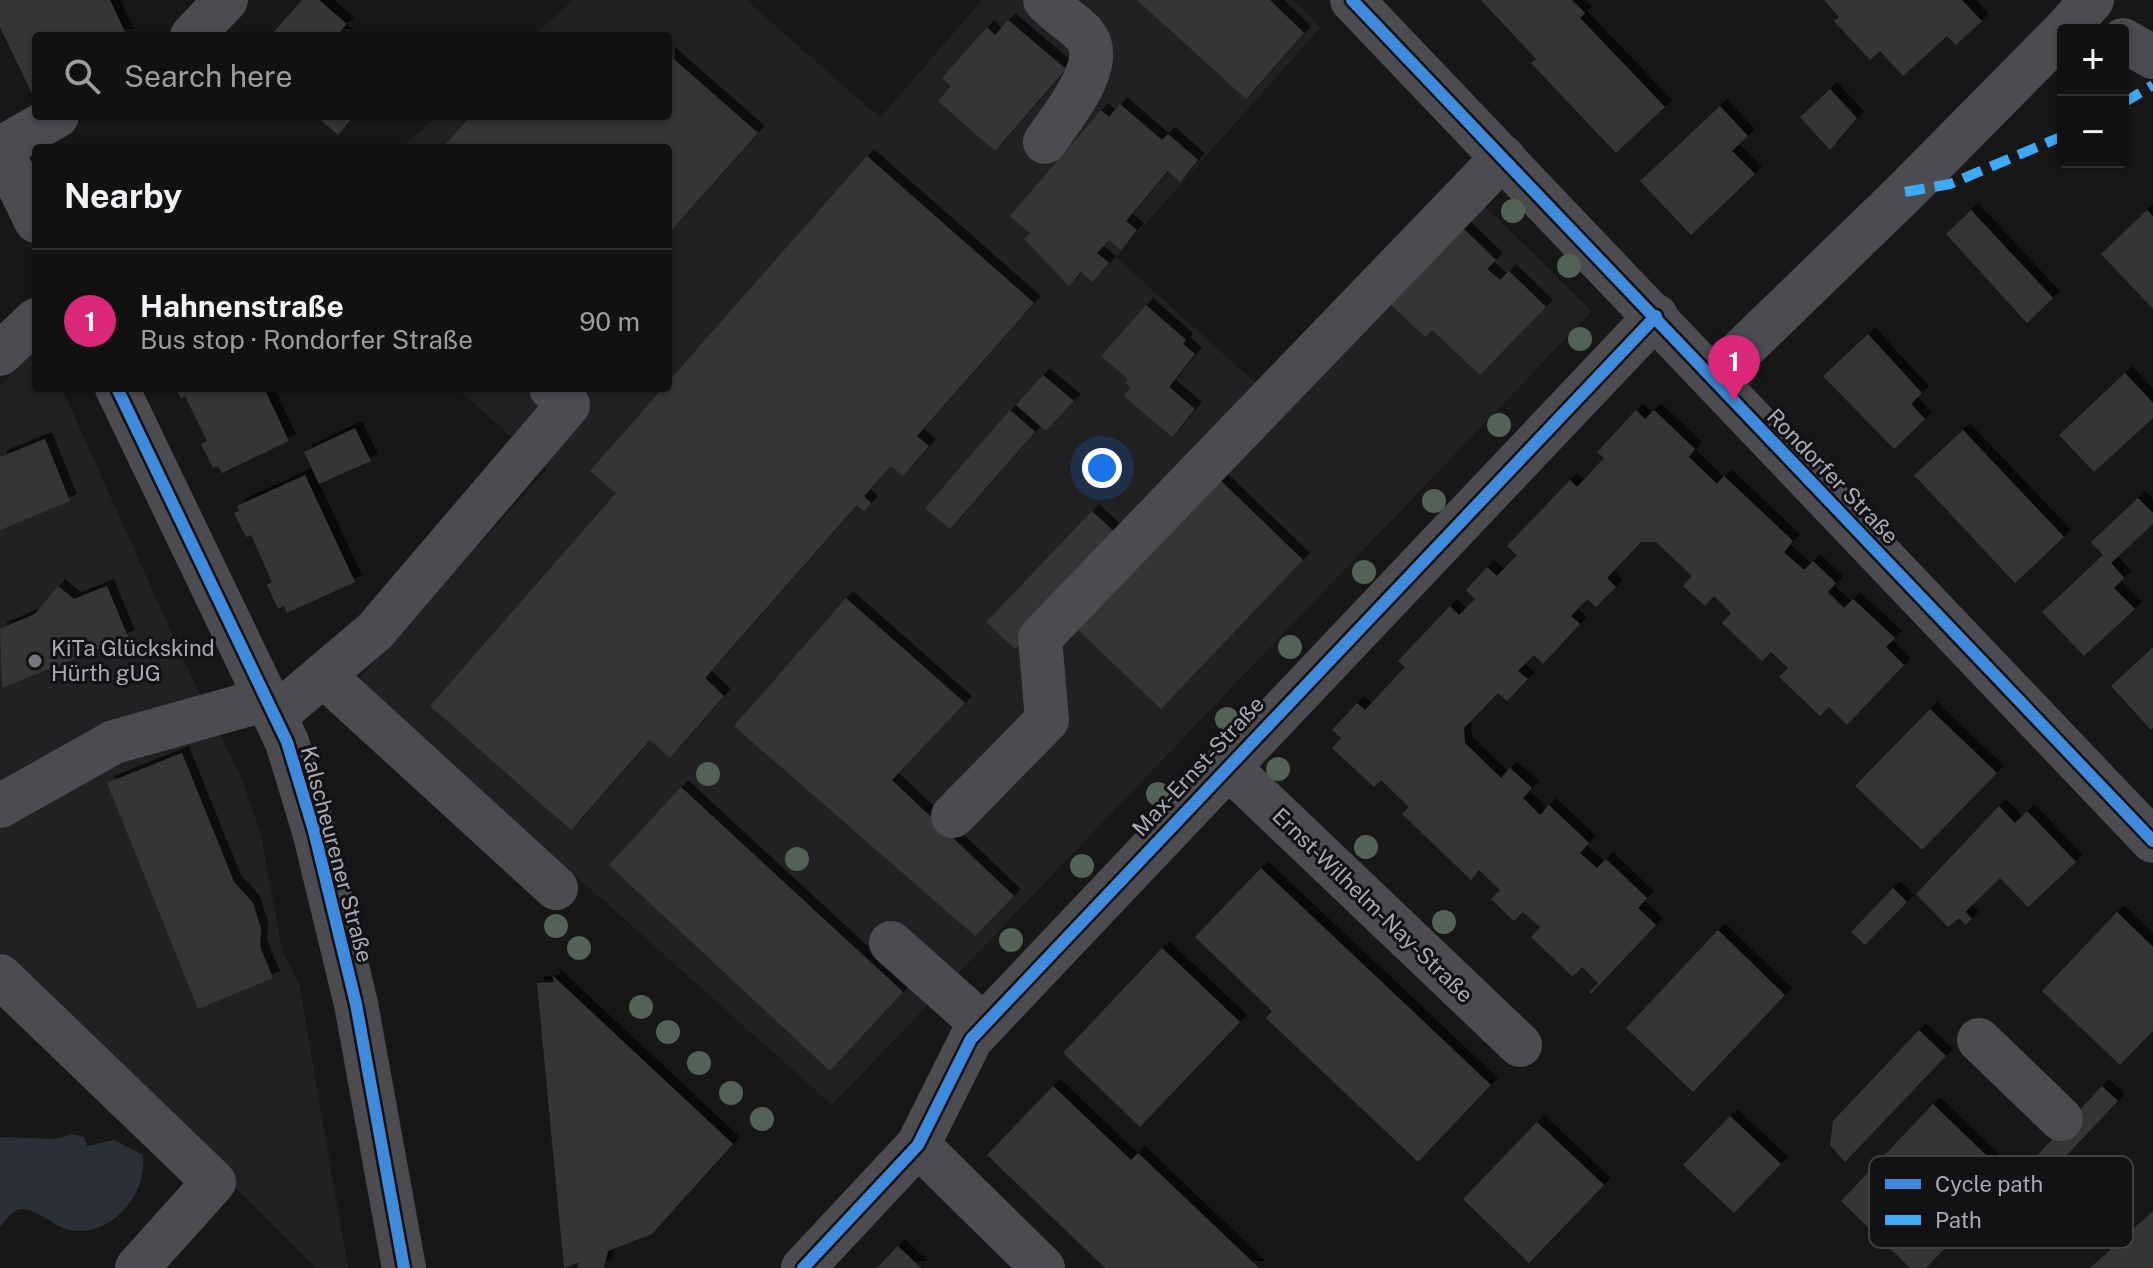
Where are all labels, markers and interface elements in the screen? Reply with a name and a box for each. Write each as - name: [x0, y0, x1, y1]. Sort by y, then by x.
- map controls: [2057, 24, 2129, 168]
- button: +: [2057, 24, 2129, 96]
- search box: [32, 32, 672, 120]
- icon: search: [60, 54, 104, 98]
- text: Search here: [124, 58, 292, 94]
- button: −: [2057, 96, 2129, 168]
- text: Nearby: [64, 176, 182, 216]
- text: Hahnenstraße: [140, 288, 344, 324]
- text: 1: [84, 306, 96, 337]
- text: 90 m: [579, 306, 640, 337]
- text: Bus stop · Rondorfer Straße: [140, 324, 473, 355]
- pin: 1: [1708, 335, 1760, 401]
- street label: Rondorfer Straße: [1762, 403, 1904, 549]
- your location: [1082, 448, 1122, 488]
- place label: KiTa Glückskind Hürth gUG: [51, 635, 215, 686]
- marker: KiTa Glückskind Hürth gUG: [26, 652, 44, 670]
- street label: Max-Ernst-Straße: [1127, 691, 1269, 841]
- street label: Kalscheurener Straße: [296, 743, 378, 965]
- street label: Ernst-Wilhelm-Nay-Straße: [1267, 802, 1479, 1008]
- legend: [1869, 1156, 2133, 1248]
- text: Cycle path: [1935, 1171, 2043, 1197]
- text: Path: [1935, 1207, 1982, 1233]

